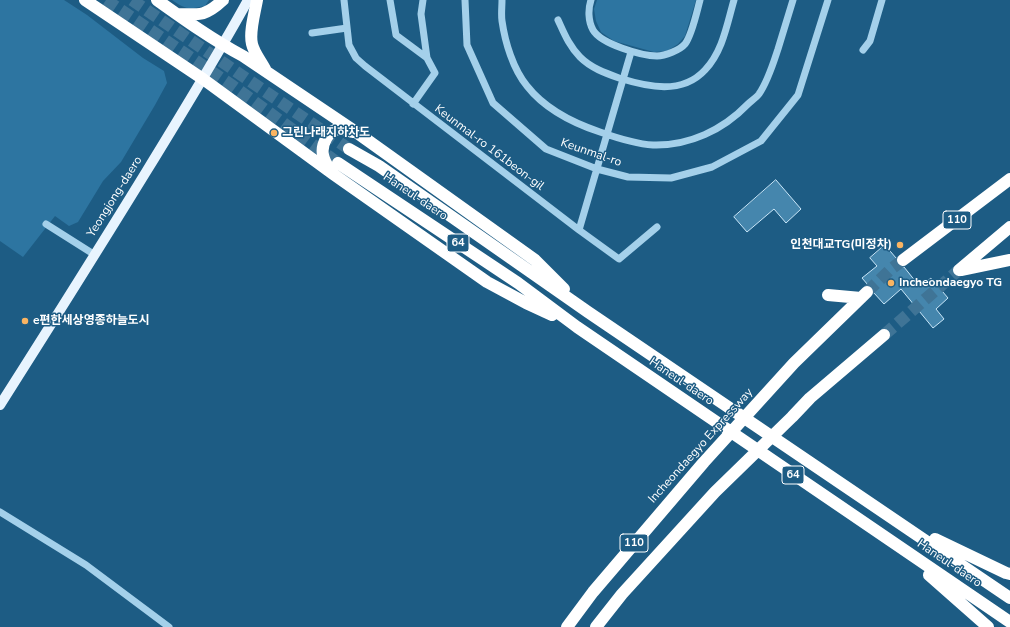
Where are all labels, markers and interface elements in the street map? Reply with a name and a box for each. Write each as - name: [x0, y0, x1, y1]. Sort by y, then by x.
- street label: Keunmal-ro 161beon-gil: [431, 102, 547, 194]
- place label: 그린나래지하차도: [282, 126, 370, 140]
- marker: 그린나래지하차도: [269, 128, 279, 138]
- street label: Keunmal-ro: [559, 136, 623, 170]
- street label: Yeongjong-daero: [84, 154, 146, 240]
- street label: Haneul-daero: [380, 170, 450, 224]
- road number: 110: [943, 211, 971, 229]
- road number: 64: [447, 234, 469, 252]
- place label: 인천대교TG(미정차): [790, 238, 892, 252]
- marker: 인천대교TG(미정차): [895, 240, 905, 250]
- place label: Incheondaegyo TG: [899, 276, 1002, 290]
- marker: Incheondaegyo TG: [886, 278, 896, 288]
- place label: e편한세상영종하늘도시: [33, 314, 150, 328]
- marker: e편한세상영종하늘도시: [20, 316, 30, 326]
- street label: Haneul-daero: [646, 355, 716, 409]
- street label: Incheondaegyo Expressway: [646, 386, 756, 506]
- road number: 64: [782, 466, 804, 484]
- road number: 110: [620, 534, 648, 552]
- street label: Haneul-daero: [914, 537, 984, 591]

